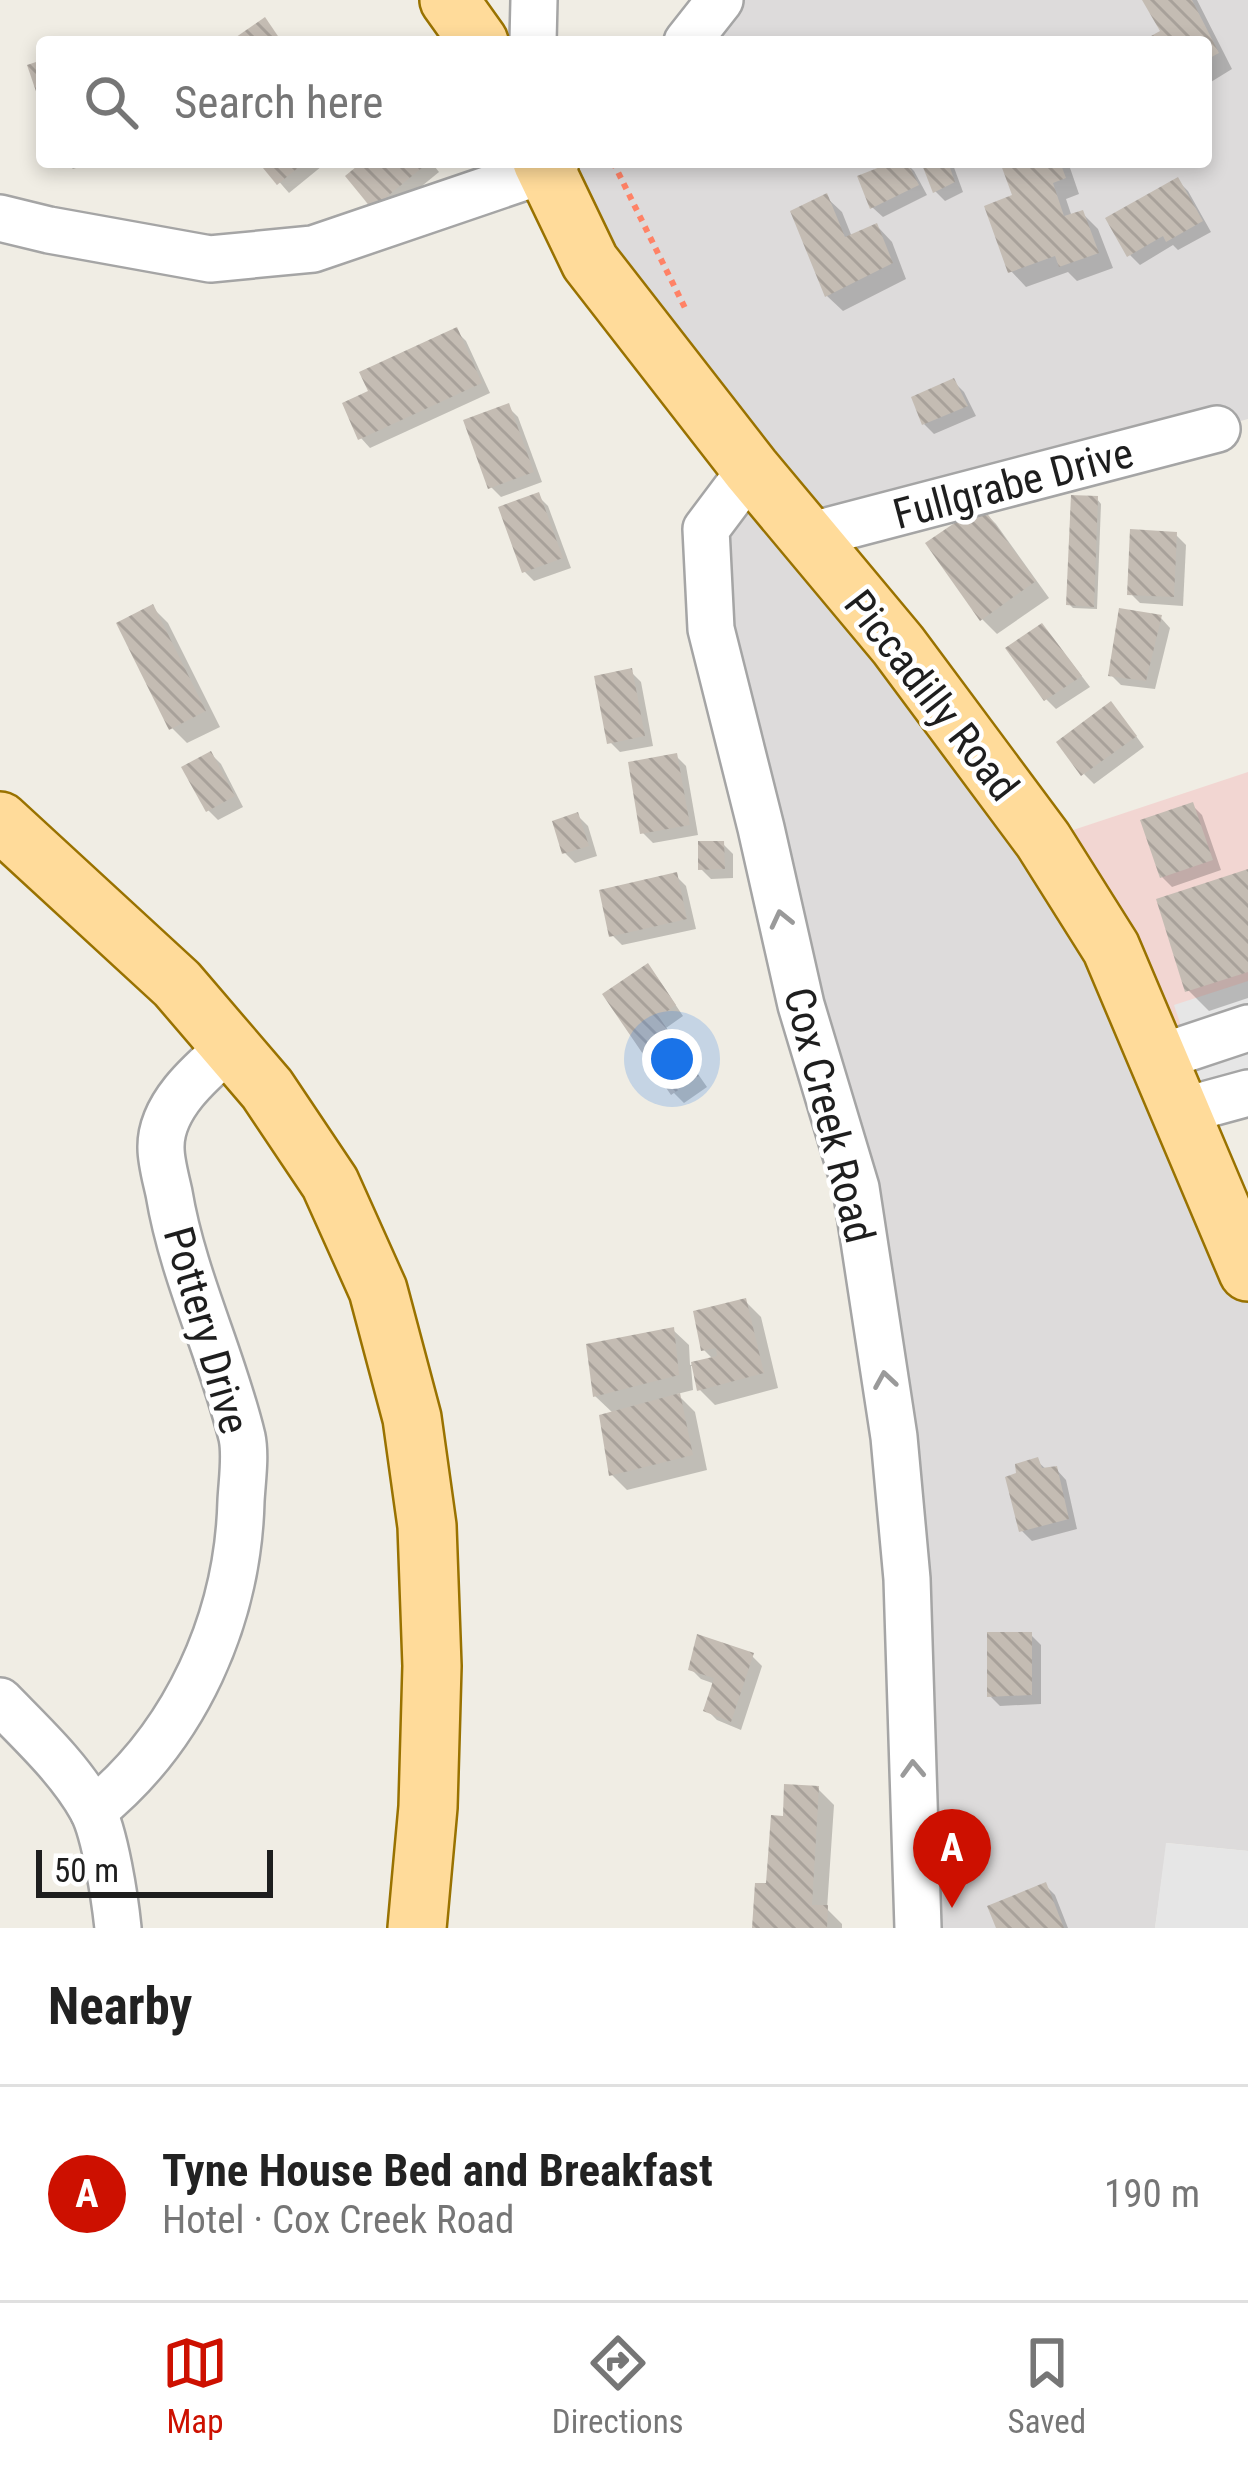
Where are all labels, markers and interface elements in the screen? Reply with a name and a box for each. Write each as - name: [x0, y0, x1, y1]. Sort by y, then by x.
- search box: [36, 36, 1212, 168]
- icon: search: [78, 69, 144, 135]
- text: Search here: [174, 76, 383, 129]
- street label: Fullgrabe Drive: [888, 428, 1138, 539]
- street label: Piccadilly Road: [834, 581, 1029, 810]
- one-way arrow: [770, 909, 795, 929]
- street label: Cox Creek Road: [774, 983, 885, 1248]
- your location: [642, 1029, 702, 1089]
- street label: Pottery Drive: [154, 1221, 259, 1439]
- one-way arrow: [873, 1371, 899, 1390]
- one-way arrow: [900, 1759, 926, 1778]
- pin: A: [913, 1809, 991, 1908]
- scale bar: [36, 1844, 273, 1897]
- text: 50 m: [54, 1851, 119, 1890]
- text: Nearby: [48, 1977, 192, 2036]
- text: Tyne House Bed and Breakfast: [162, 2144, 713, 2197]
- text: A: [75, 2171, 99, 2217]
- text: 190 m: [1104, 2171, 1200, 2217]
- text: Hotel · Cox Creek Road: [162, 2197, 514, 2243]
- tab: Map: [162, 2330, 228, 2441]
- tab: Directions: [552, 2330, 684, 2441]
- tab: Saved: [1008, 2330, 1086, 2441]

